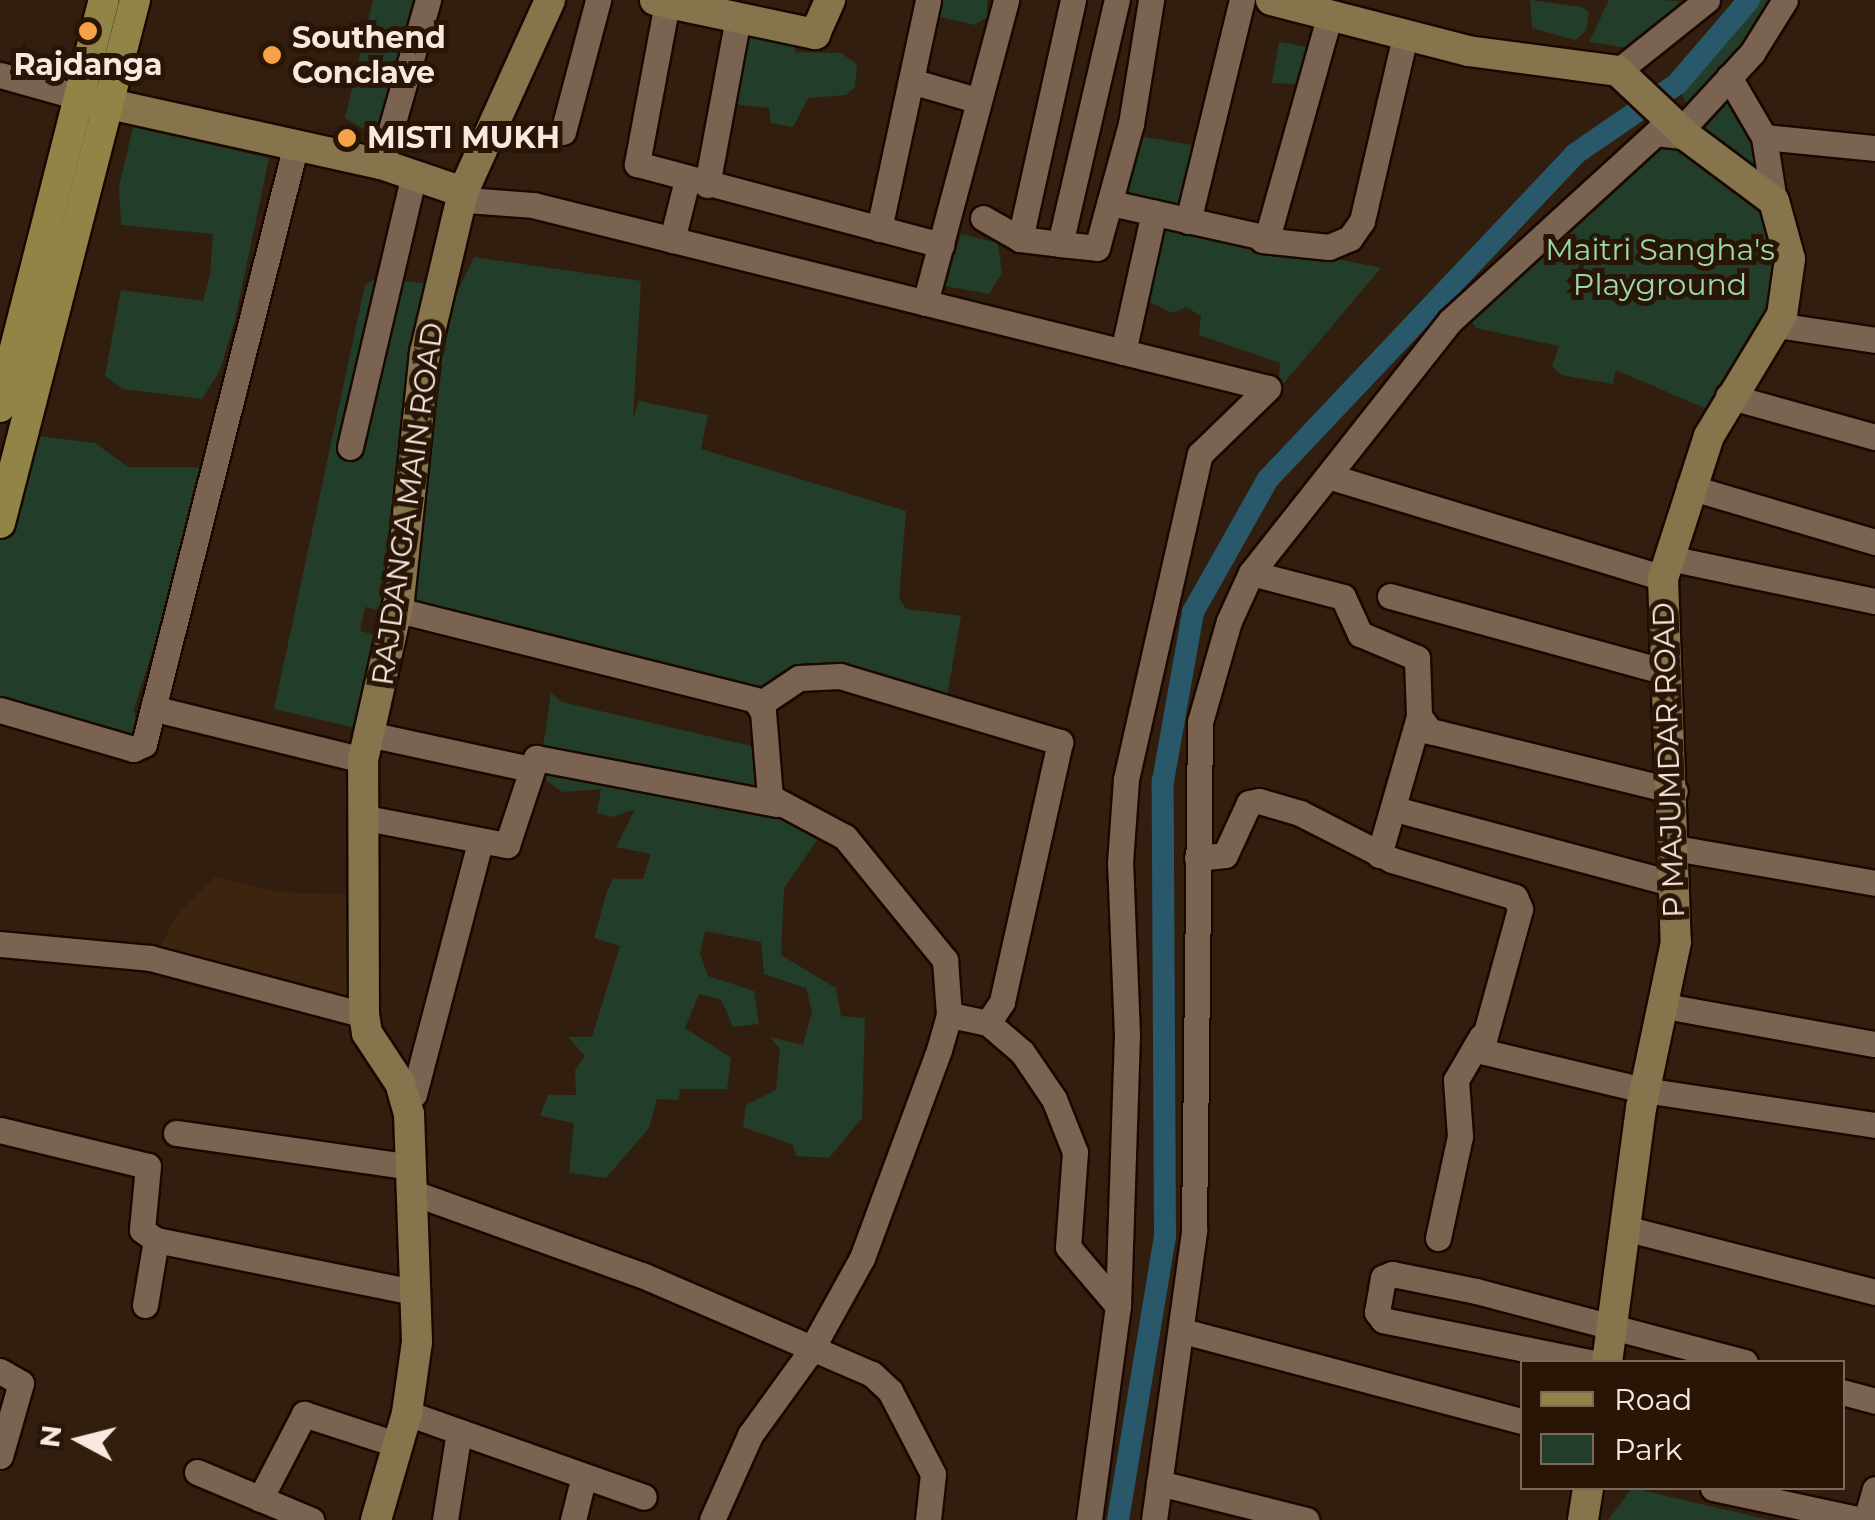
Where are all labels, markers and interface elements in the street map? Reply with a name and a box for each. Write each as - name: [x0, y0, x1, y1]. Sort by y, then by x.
- marker: Rajdanga: [77, 20, 99, 42]
- place label: Southend Conclave: [292, 20, 446, 90]
- marker: Southend Conclave: [261, 44, 283, 66]
- place label: Rajdanga: [13, 47, 163, 83]
- place label: MISTI MUKH: [367, 120, 560, 156]
- marker: MISTI MUKH: [336, 127, 358, 149]
- park label: Maitri Sangha's Playground: [1545, 232, 1775, 302]
- street label: RAJDANGA MAIN ROAD: [365, 320, 451, 688]
- street label: P MAJUMDAR ROAD: [1645, 602, 1693, 918]
- legend: [1520, 1360, 1845, 1490]
- text: Road: [1614, 1381, 1692, 1418]
- north arrow: [30, 1390, 130, 1490]
- text: N: [32, 1423, 68, 1450]
- text: Park: [1614, 1431, 1683, 1468]

